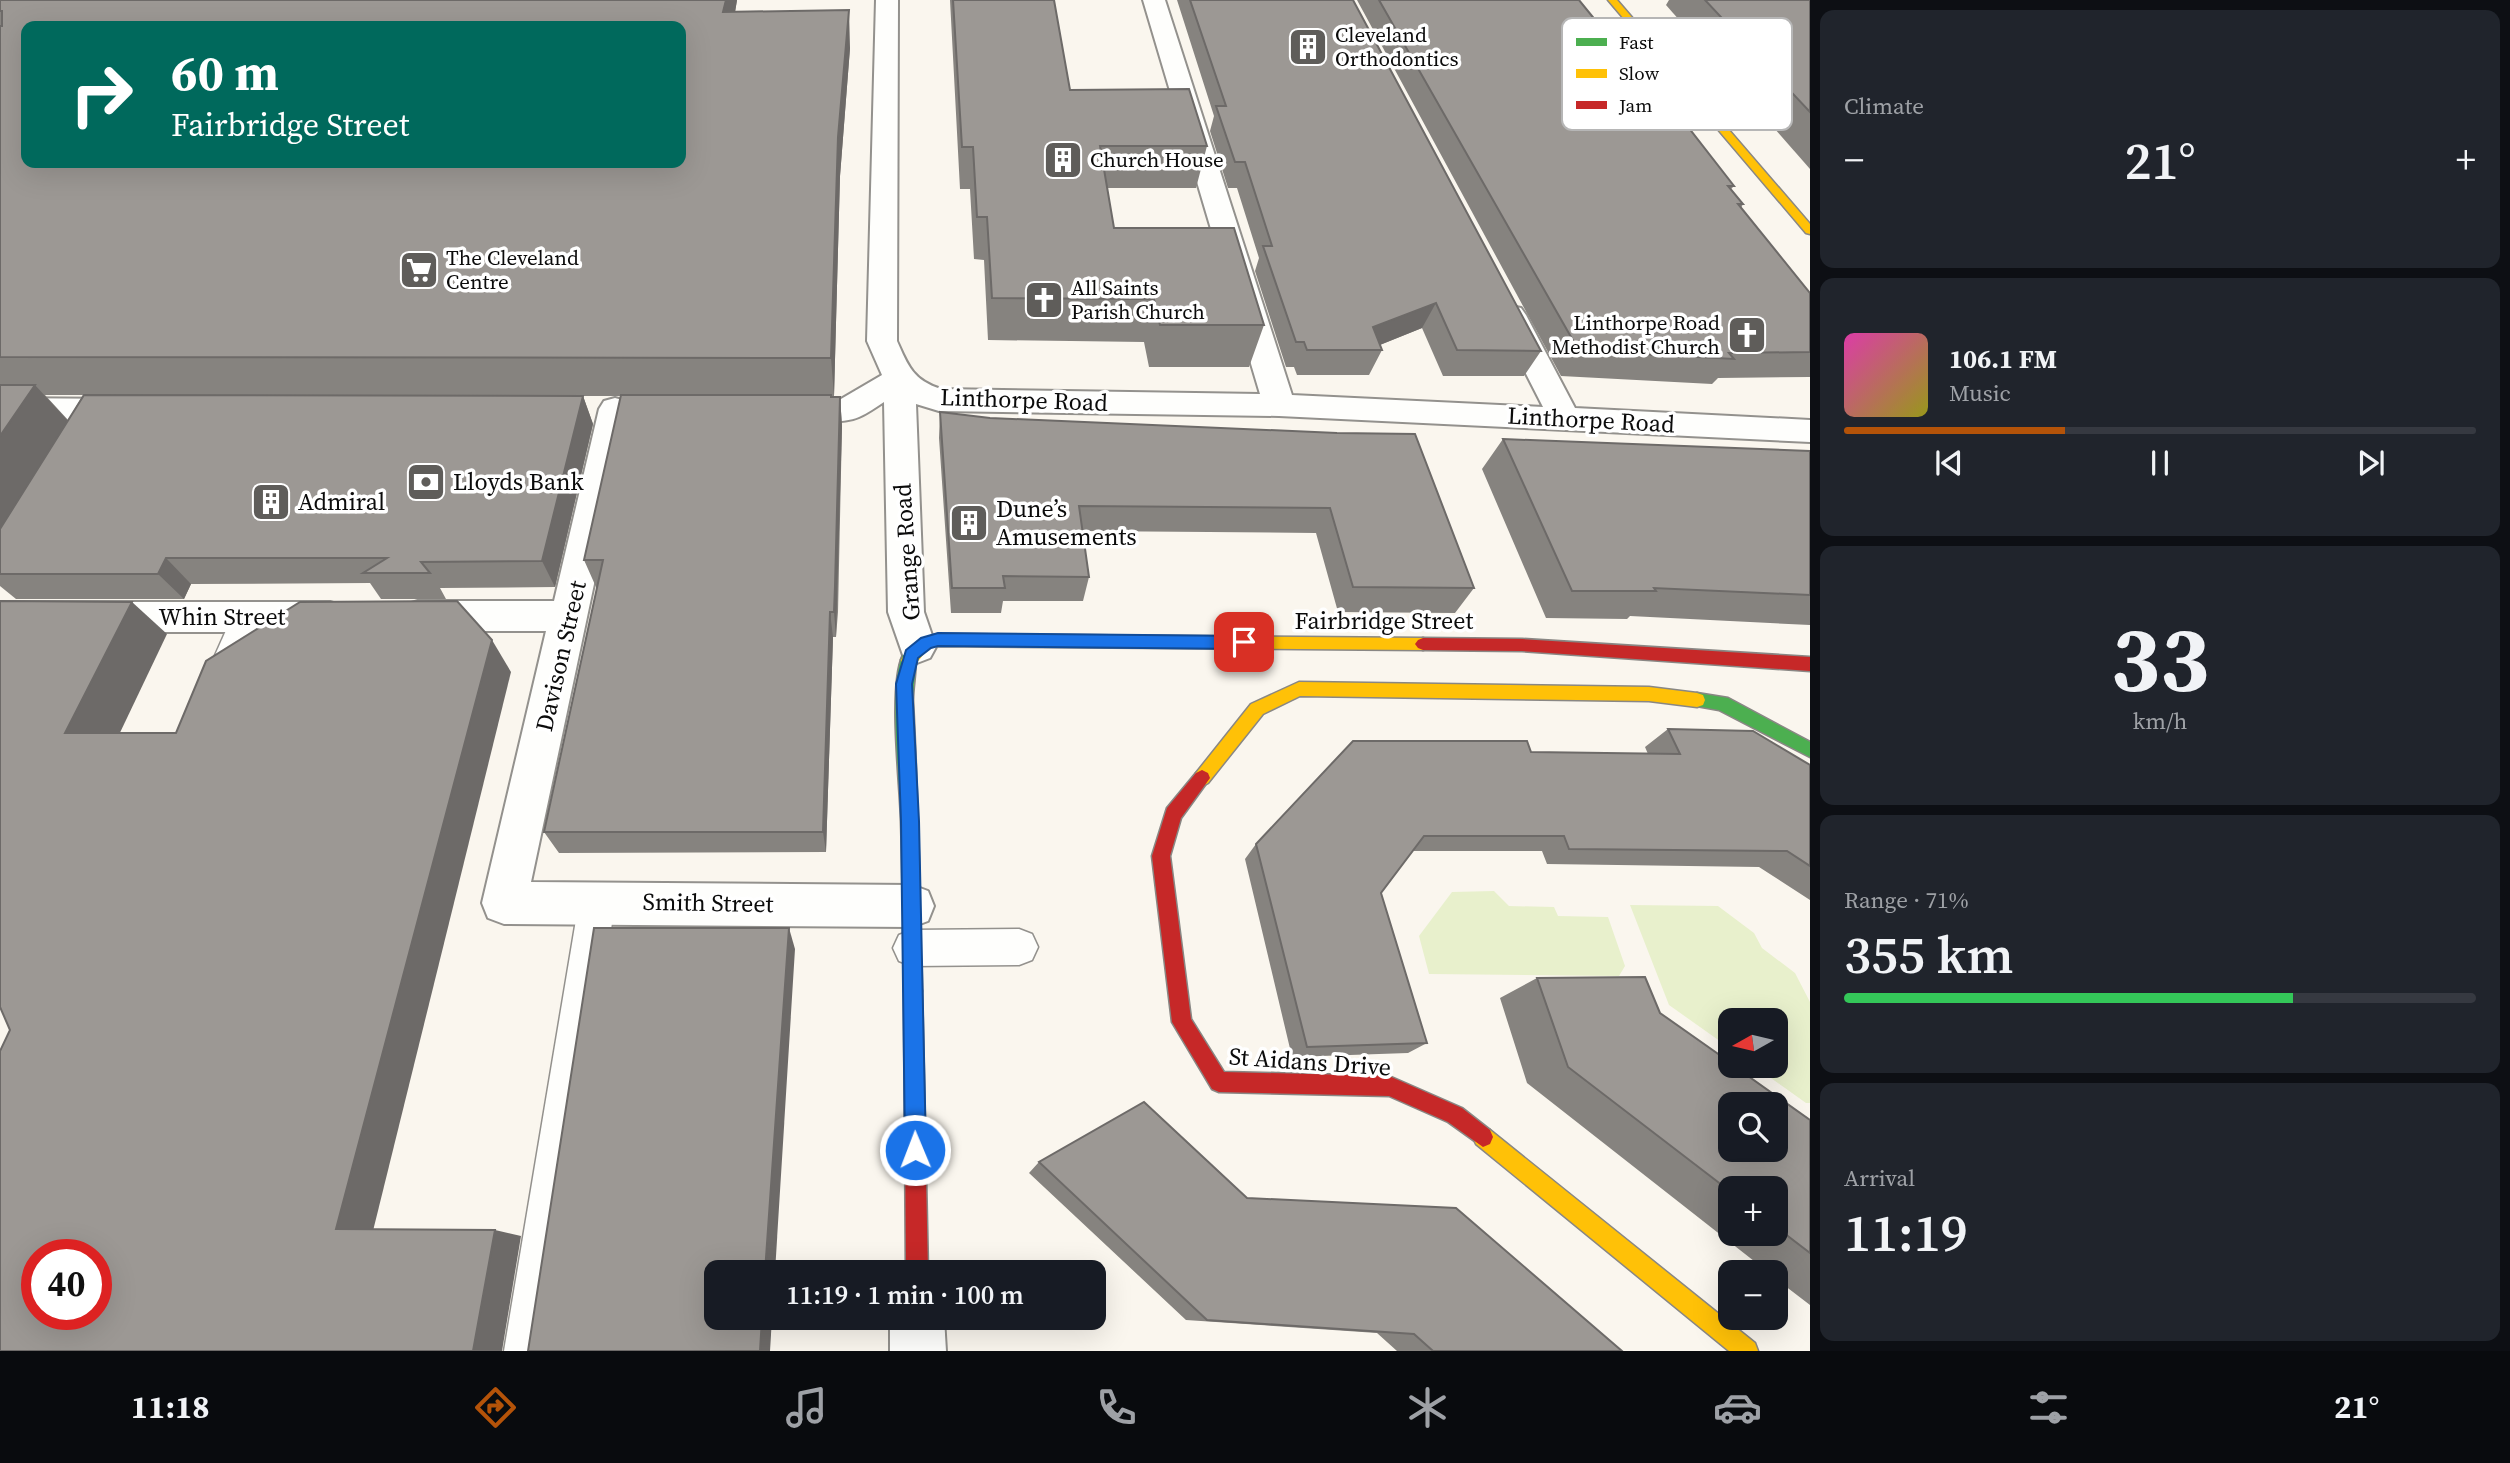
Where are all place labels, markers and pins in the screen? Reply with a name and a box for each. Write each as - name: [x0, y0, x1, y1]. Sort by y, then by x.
- place label: Cleveland Orthodontics: [1335, 20, 1459, 73]
- building icon: Cleveland Orthodontics: [1287, 26, 1329, 68]
- building icon: Church House: [1042, 139, 1084, 181]
- place label: Church House: [1090, 145, 1224, 174]
- place label: The Cleveland Centre: [446, 243, 579, 296]
- supermarket icon: The Cleveland Centre: [398, 249, 440, 291]
- place label: All Saints Parish Church: [1071, 273, 1205, 326]
- church icon: All Saints Parish Church: [1023, 279, 1065, 321]
- place label: Linthorpe Road Methodist Church: [1551, 308, 1720, 361]
- church icon: Linthorpe Road Methodist Church: [1726, 314, 1768, 356]
- bank icon: Lloyds Bank: [405, 461, 447, 503]
- place label: Lloyds Bank: [453, 465, 585, 498]
- building icon: Admiral: [250, 481, 292, 523]
- place label: Admiral: [298, 485, 385, 518]
- place label: Dune’s Amusements: [996, 492, 1137, 553]
- building icon: Dune’s Amusements: [948, 502, 990, 544]
- pin: [1214, 612, 1274, 672]

